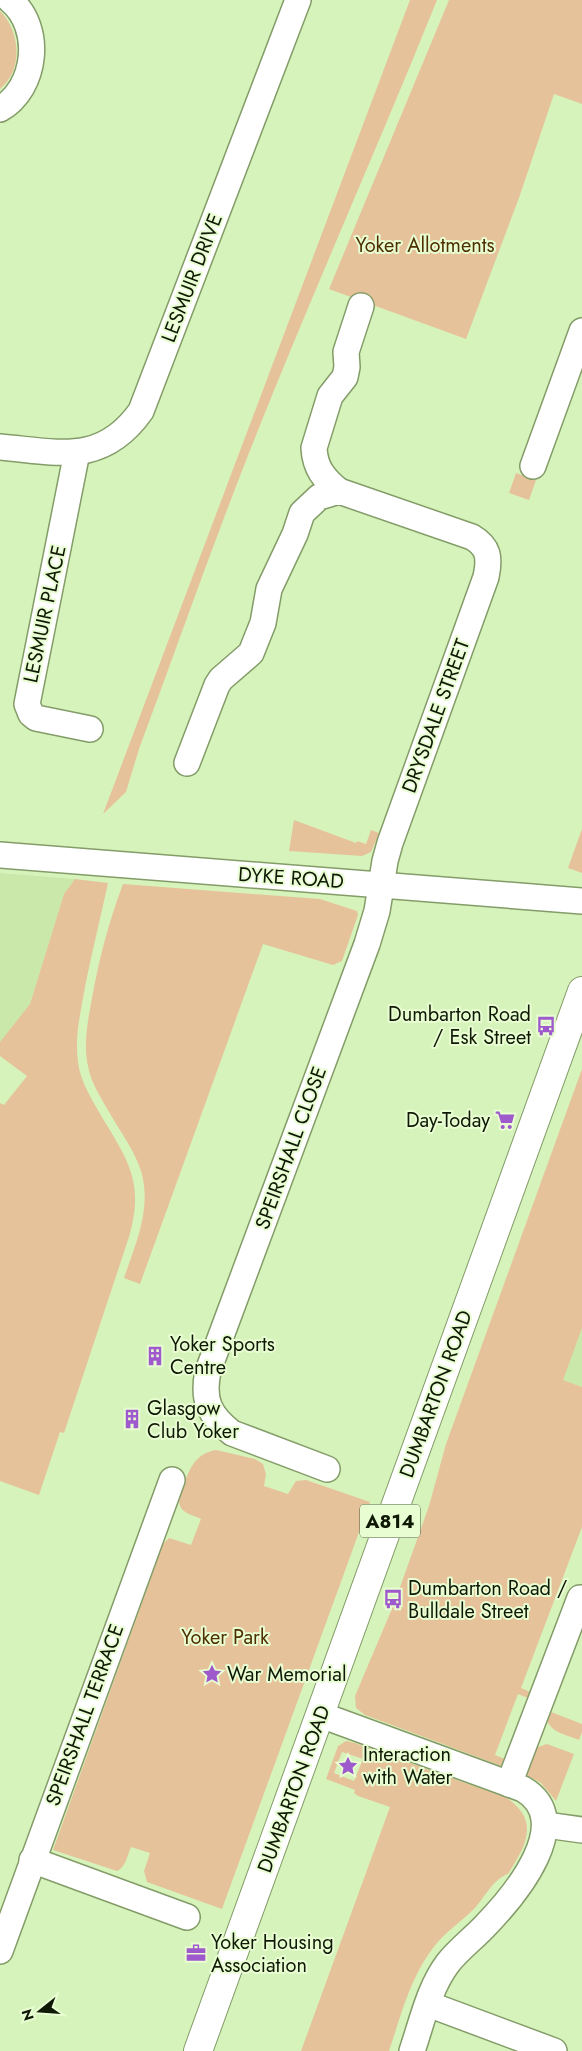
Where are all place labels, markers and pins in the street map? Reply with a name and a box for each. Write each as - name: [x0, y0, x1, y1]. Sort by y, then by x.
- place label: Dumbarton Road / Esk Street: [388, 1000, 531, 1052]
- bus stop icon: Dumbarton Road / Esk Street: [535, 1015, 557, 1037]
- place label: Day-Today: [406, 1106, 490, 1135]
- supermarket icon: Day-Today: [494, 1109, 516, 1131]
- place label: Yoker Sports Centre: [170, 1330, 275, 1382]
- building icon: Yoker Sports Centre: [144, 1345, 166, 1367]
- place label: Glasgow Club Yoker: [147, 1394, 239, 1446]
- building icon: Glasgow Club Yoker: [121, 1408, 143, 1430]
- place label: Dumbarton Road / Bulldale Street: [408, 1574, 567, 1626]
- bus stop icon: Dumbarton Road / Bulldale Street: [382, 1588, 404, 1610]
- place label: War Memorial: [227, 1660, 347, 1689]
- place icon: War Memorial: [201, 1663, 223, 1685]
- place label: Interaction with Water: [363, 1740, 453, 1792]
- place icon: Interaction with Water: [337, 1755, 359, 1777]
- place label: Yoker Housing Association: [211, 1928, 334, 1980]
- office icon: Yoker Housing Association: [185, 1942, 207, 1964]

